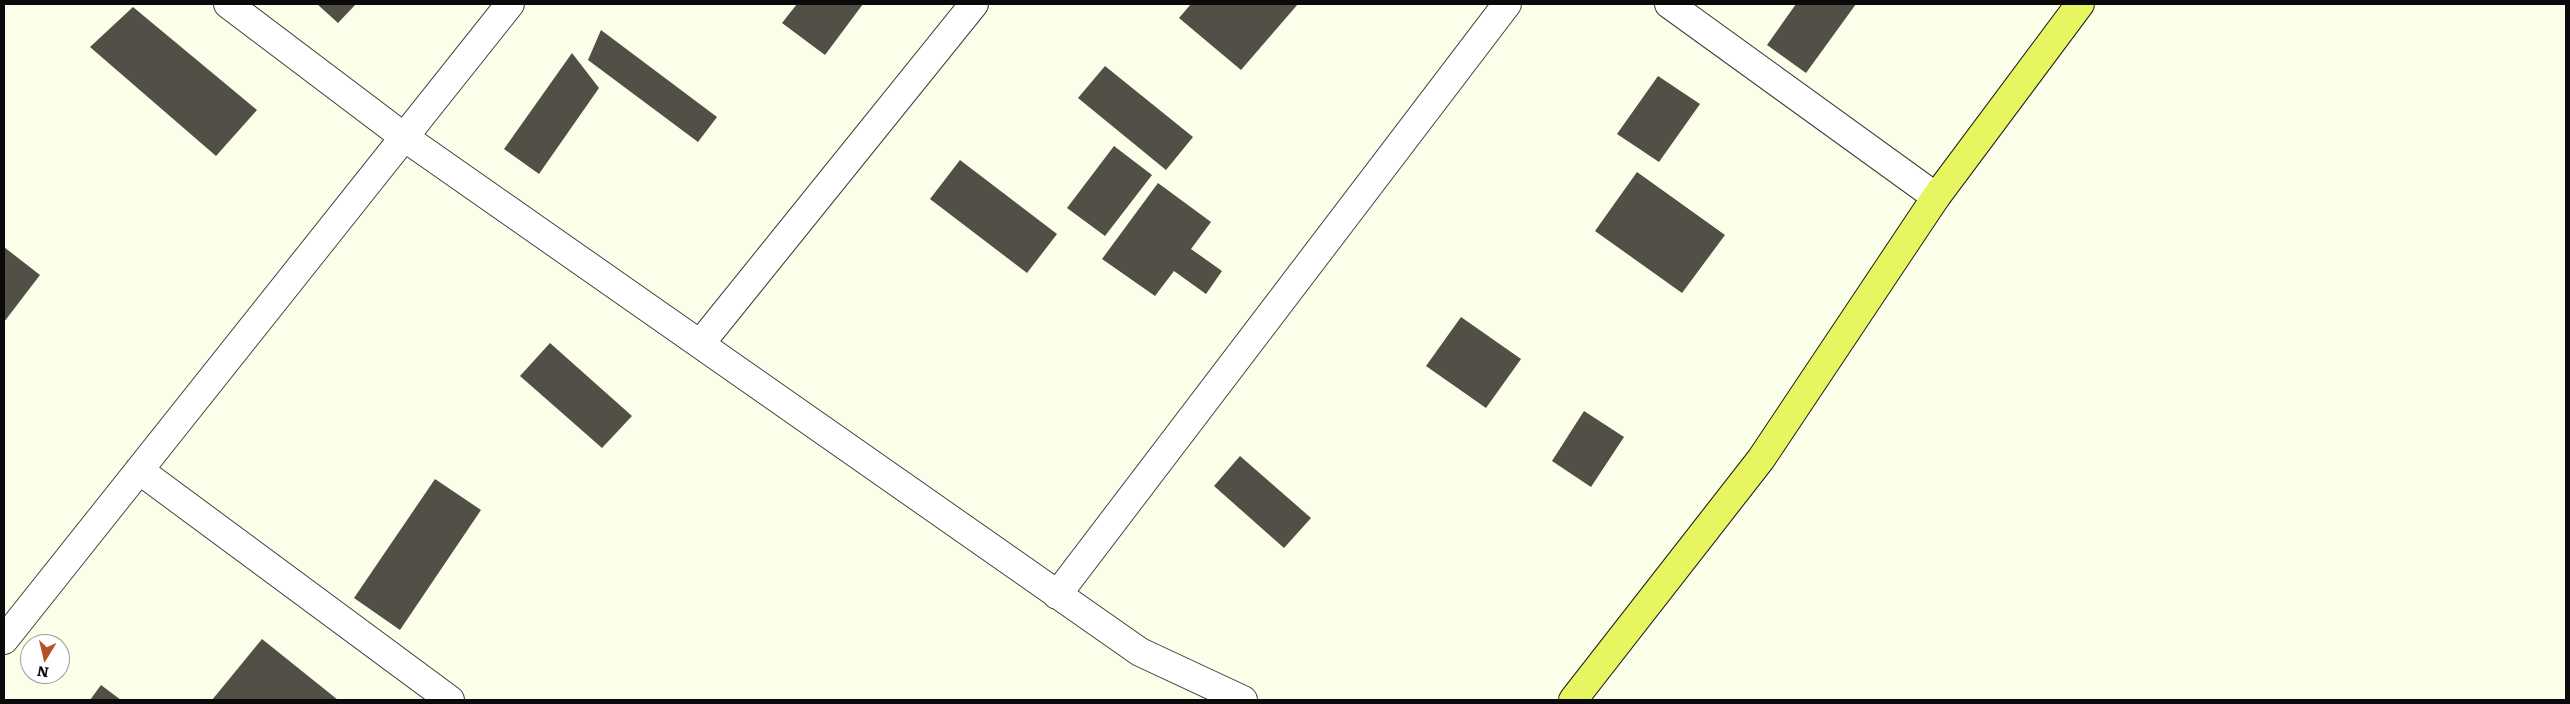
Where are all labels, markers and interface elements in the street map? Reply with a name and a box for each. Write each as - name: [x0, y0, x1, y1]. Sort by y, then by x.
- north arrow: [20, 634, 70, 684]
- text: N: [35, 662, 50, 684]

